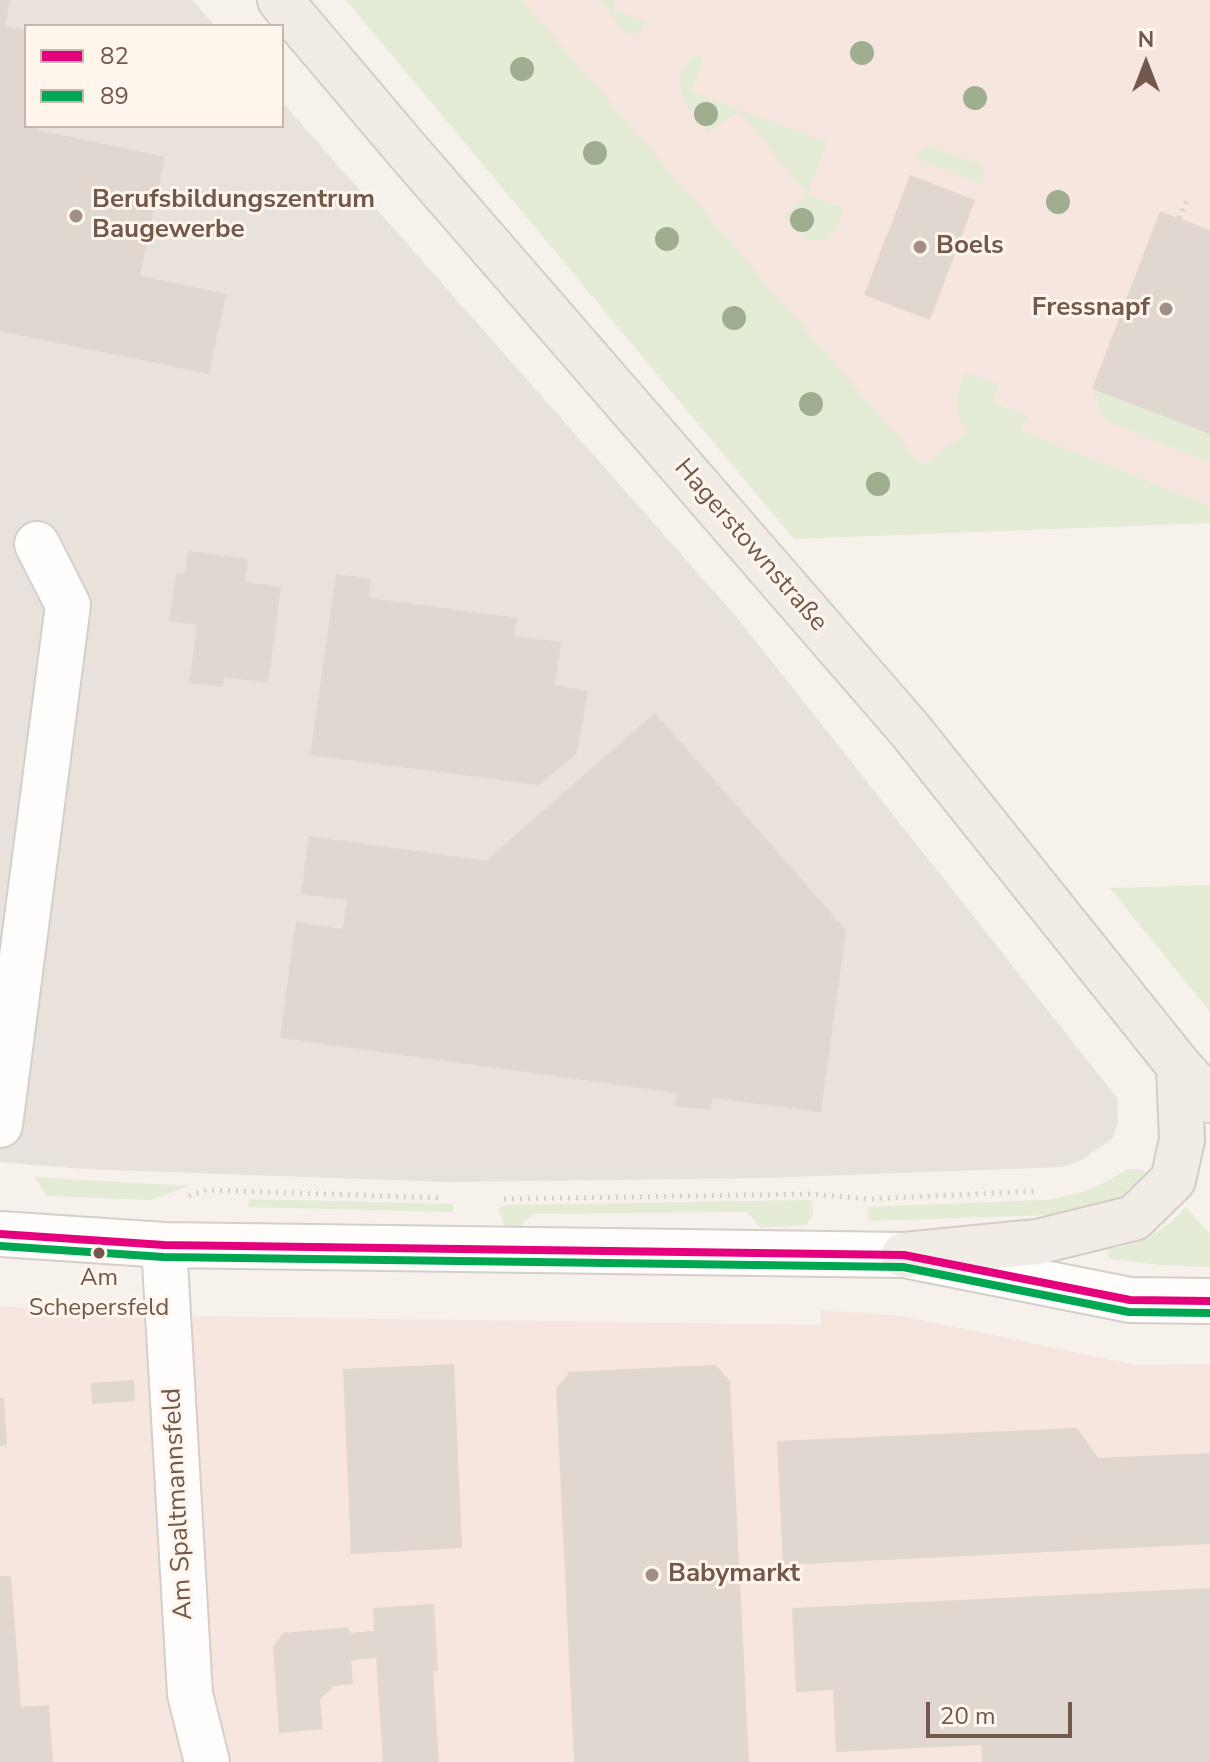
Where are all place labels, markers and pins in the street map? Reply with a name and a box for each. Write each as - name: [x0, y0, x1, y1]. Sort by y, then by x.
- place label: Berufsbildungszentrum Baugewerbe: [92, 185, 375, 246]
- marker: Berufsbildungszentrum Baugewerbe: [67, 207, 85, 225]
- place label: Boels: [936, 231, 1004, 263]
- marker: Boels: [911, 238, 929, 256]
- place label: Fressnapf: [1032, 293, 1150, 325]
- marker: Fressnapf: [1157, 300, 1175, 318]
- marker: Am Schepersfeld: [91, 1245, 107, 1261]
- place label: Am Schepersfeld: [29, 1265, 169, 1321]
- place label: Babymarkt: [668, 1559, 800, 1591]
- marker: Babymarkt: [643, 1566, 661, 1584]

